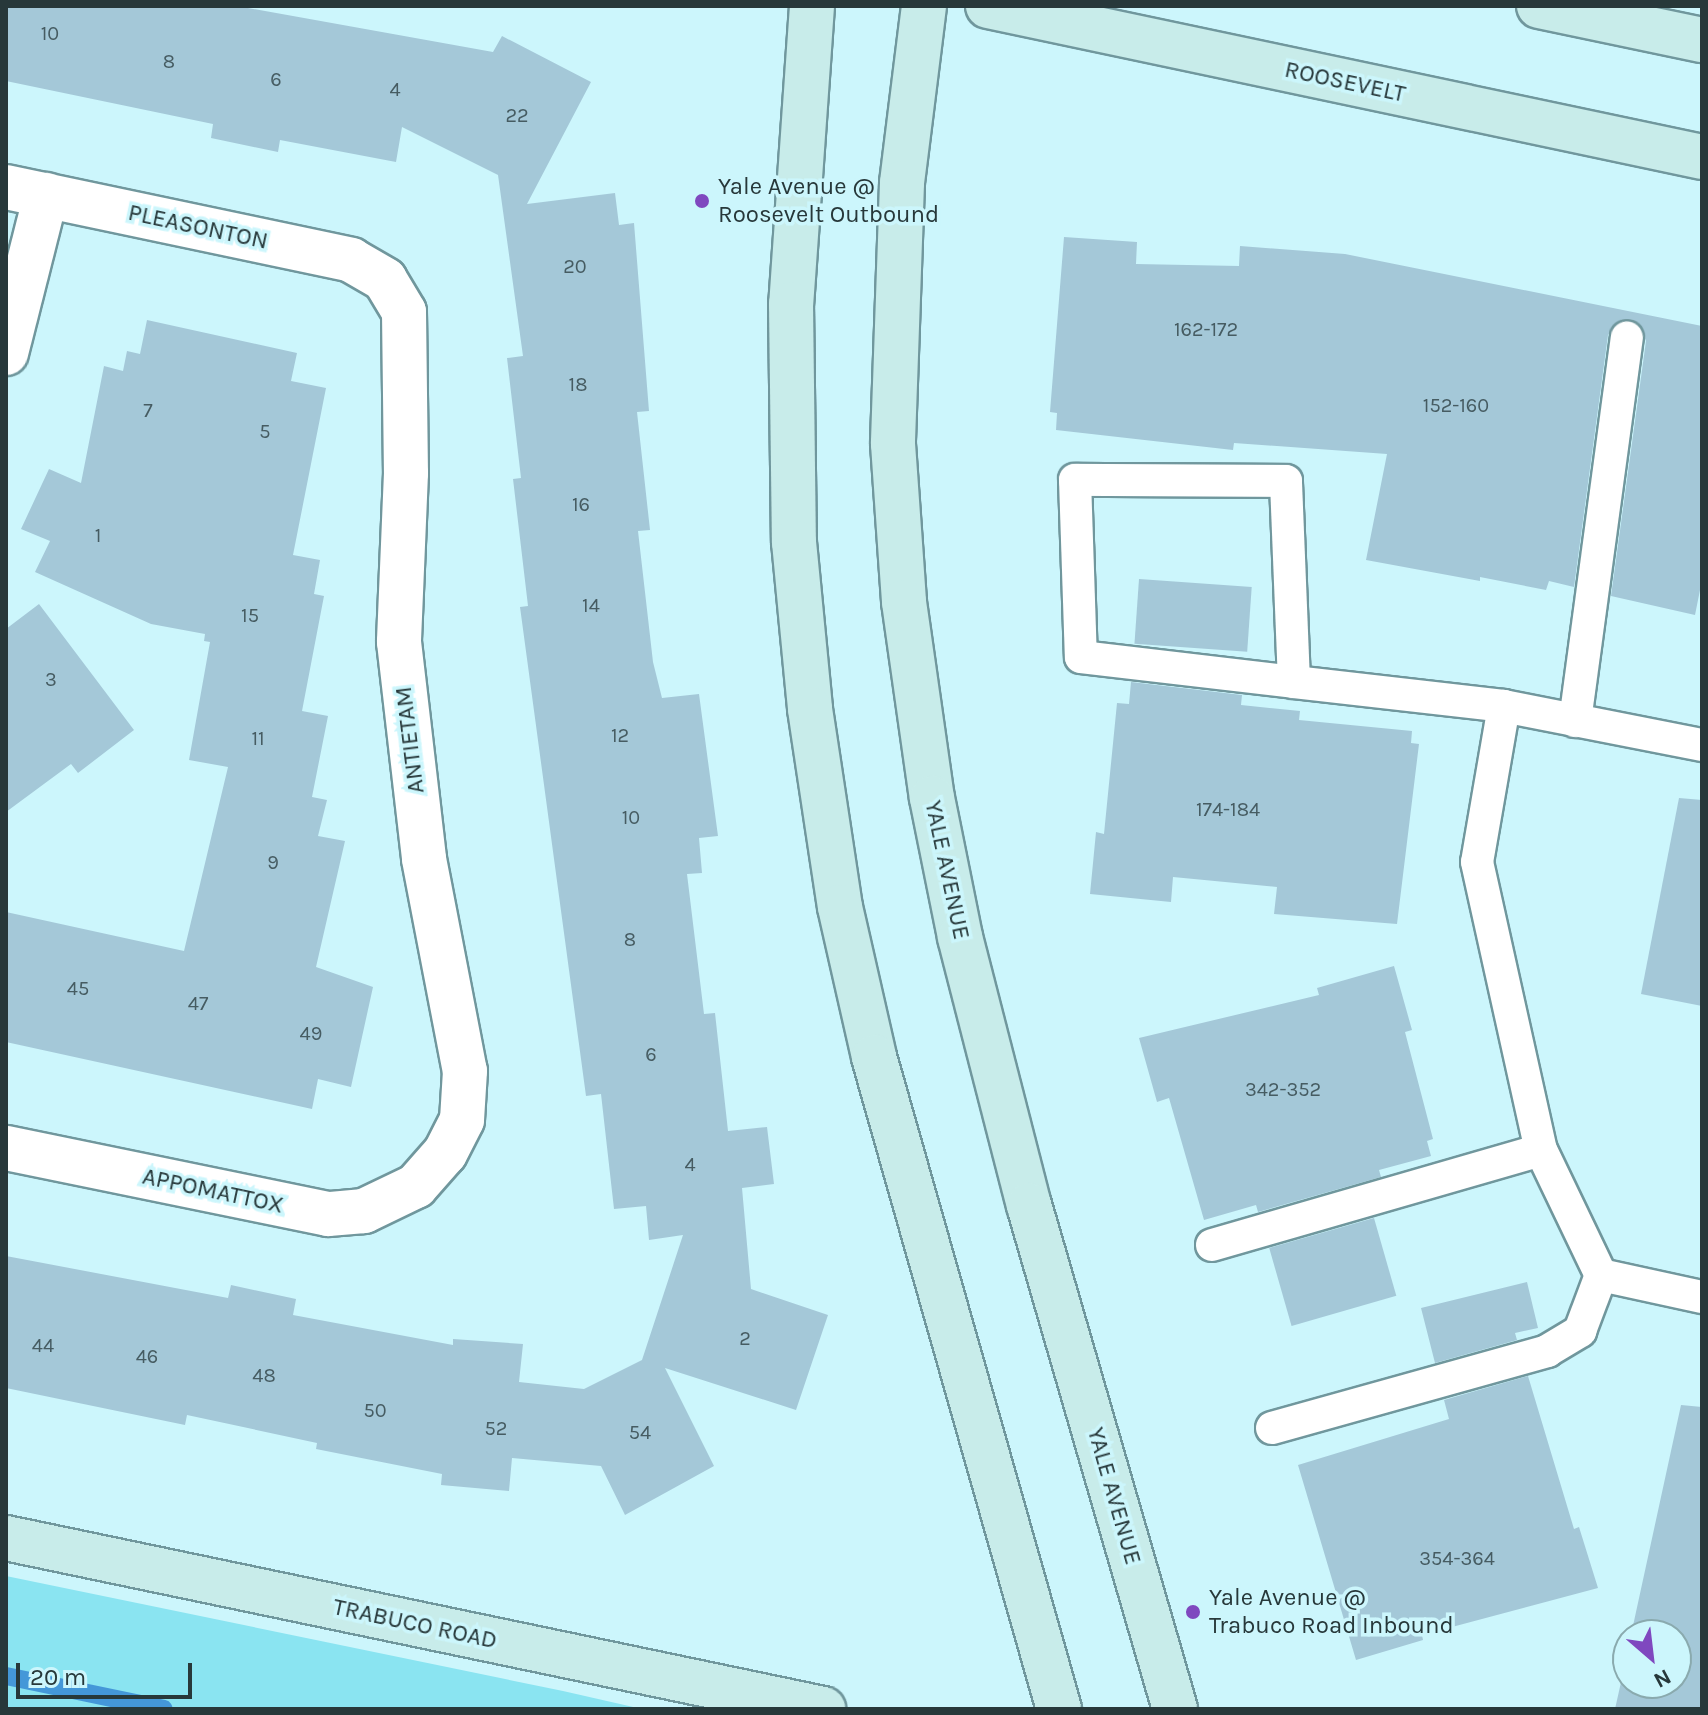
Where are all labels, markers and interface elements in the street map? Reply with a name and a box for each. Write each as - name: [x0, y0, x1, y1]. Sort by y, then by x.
- house number: 10: [41, 21, 59, 45]
- house number: 8: [163, 49, 175, 73]
- street label: ROOSEVELT: [1282, 55, 1408, 109]
- house number: 6: [270, 67, 282, 91]
- house number: 4: [389, 77, 401, 101]
- house number: 22: [505, 103, 529, 127]
- place label: Yale Avenue @ Roosevelt Outbound: [718, 173, 939, 229]
- marker: Yale Avenue @ Roosevelt Outbound: [693, 192, 711, 210]
- street label: PLEASONTON: [126, 198, 270, 256]
- house number: 20: [563, 254, 587, 278]
- house number: 162-172: [1174, 317, 1238, 341]
- house number: 18: [569, 372, 587, 396]
- house number: 152-160: [1423, 393, 1489, 417]
- house number: 7: [143, 398, 153, 422]
- house number: 5: [259, 419, 271, 443]
- house number: 16: [572, 492, 590, 516]
- house number: 1: [95, 523, 101, 547]
- house number: 14: [582, 593, 600, 617]
- house number: 15: [241, 603, 259, 627]
- house number: 3: [45, 667, 57, 691]
- street label: ANTIETAM: [389, 685, 431, 795]
- house number: 12: [611, 723, 629, 747]
- house number: 11: [251, 726, 265, 750]
- house number: 174-184: [1196, 797, 1260, 821]
- street label: YALE AVENUE: [918, 798, 976, 942]
- house number: 10: [622, 805, 640, 829]
- house number: 9: [267, 850, 279, 874]
- house number: 8: [624, 927, 636, 951]
- house number: 45: [67, 976, 89, 1000]
- house number: 47: [188, 991, 208, 1015]
- house number: 49: [300, 1021, 322, 1045]
- house number: 6: [645, 1042, 657, 1066]
- house number: 342-352: [1245, 1077, 1321, 1101]
- house number: 4: [684, 1152, 696, 1176]
- street label: APPOMATTOX: [140, 1162, 286, 1220]
- house number: 2: [739, 1326, 751, 1350]
- house number: 44: [32, 1333, 54, 1357]
- house number: 46: [136, 1344, 158, 1368]
- house number: 48: [252, 1363, 276, 1387]
- house number: 50: [363, 1398, 387, 1422]
- house number: 52: [485, 1416, 507, 1440]
- house number: 54: [629, 1420, 651, 1444]
- street label: YALE AVENUE: [1081, 1424, 1147, 1568]
- house number: 354-364: [1419, 1546, 1495, 1570]
- place label: Yale Avenue @ Trabuco Road Inbound: [1209, 1584, 1454, 1640]
- street label: TRABUCO ROAD: [330, 1593, 500, 1655]
- marker: Yale Avenue @ Trabuco Road Inbound: [1184, 1603, 1202, 1621]
- north arrow: [1612, 1619, 1692, 1699]
- scale bar: [20, 1647, 196, 1697]
- text: 20 m: [30, 1663, 86, 1691]
- text: N: [1649, 1663, 1675, 1694]

